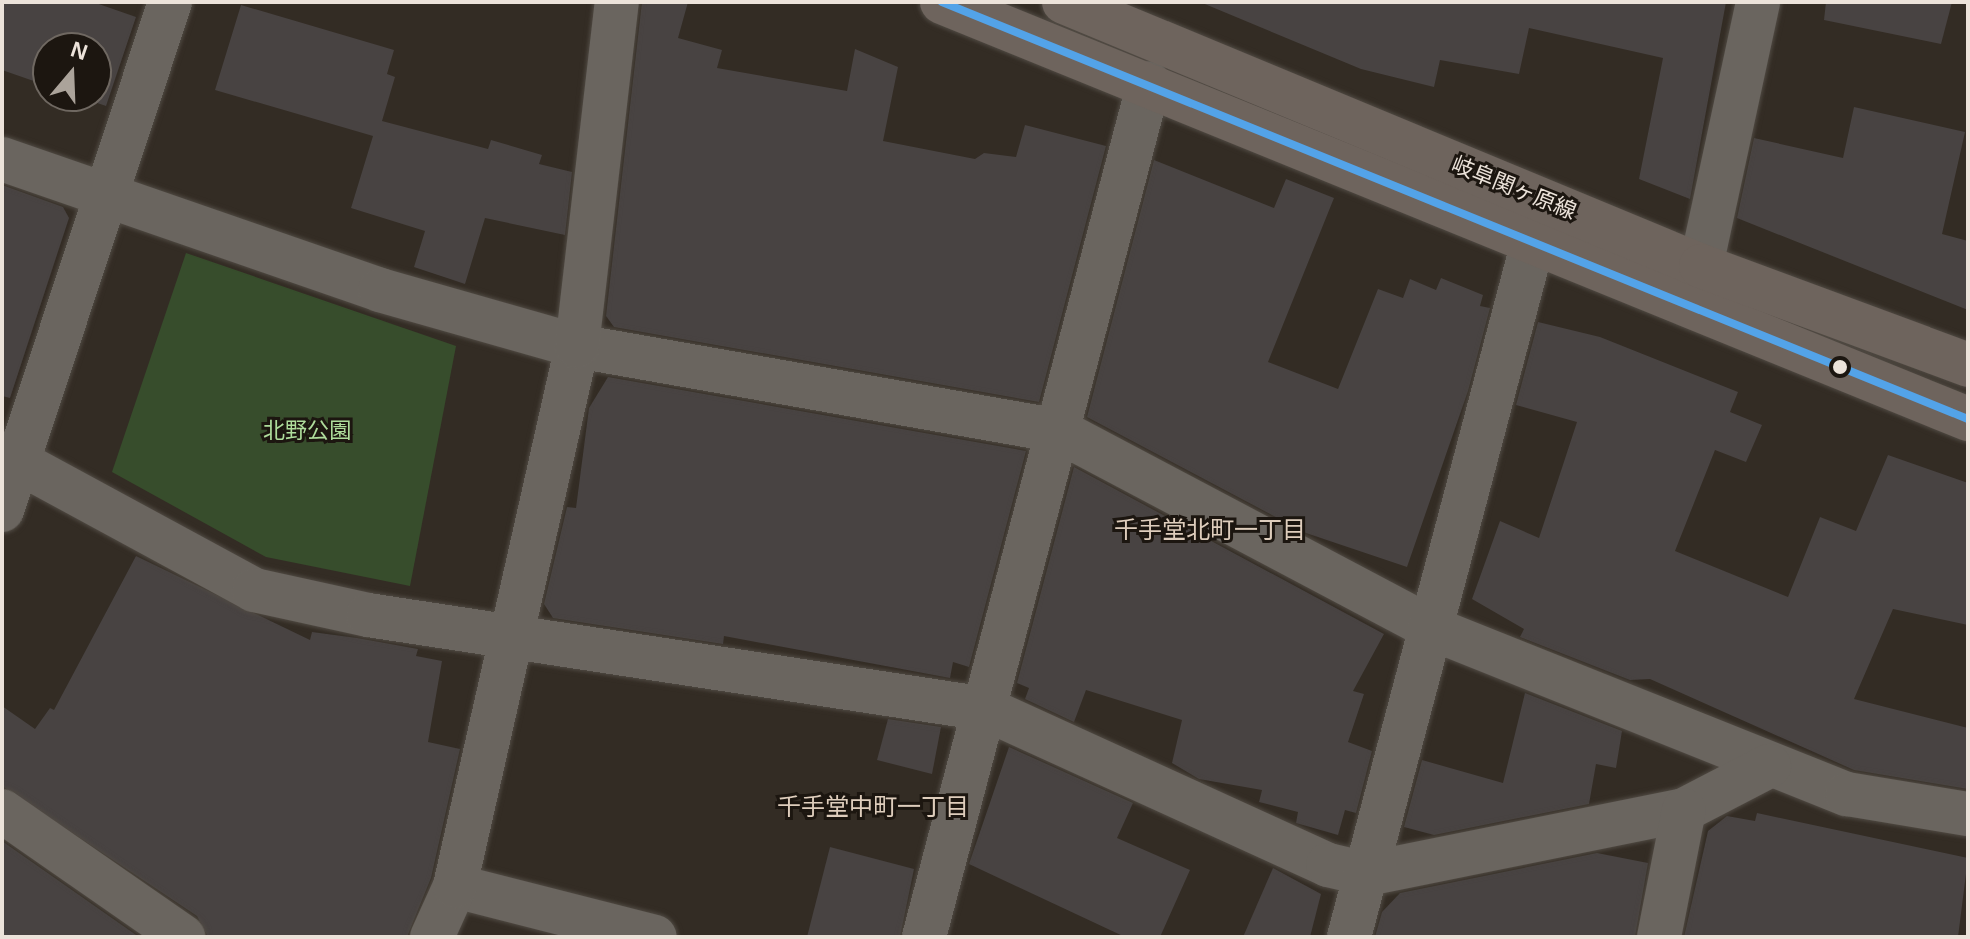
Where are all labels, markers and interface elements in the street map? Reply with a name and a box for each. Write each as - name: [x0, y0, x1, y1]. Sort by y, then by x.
- north arrow: [32, 32, 112, 112]
- text: N: [68, 36, 91, 65]
- street label: 岐阜関ヶ原線: [1448, 151, 1580, 225]
- unlabelled marker: [1832, 359, 1848, 375]
- park label: 北野公園: [263, 418, 351, 444]
- district label: 千手堂北町一丁目: [1114, 516, 1306, 544]
- district label: 千手堂中町一丁目: [777, 793, 969, 821]

